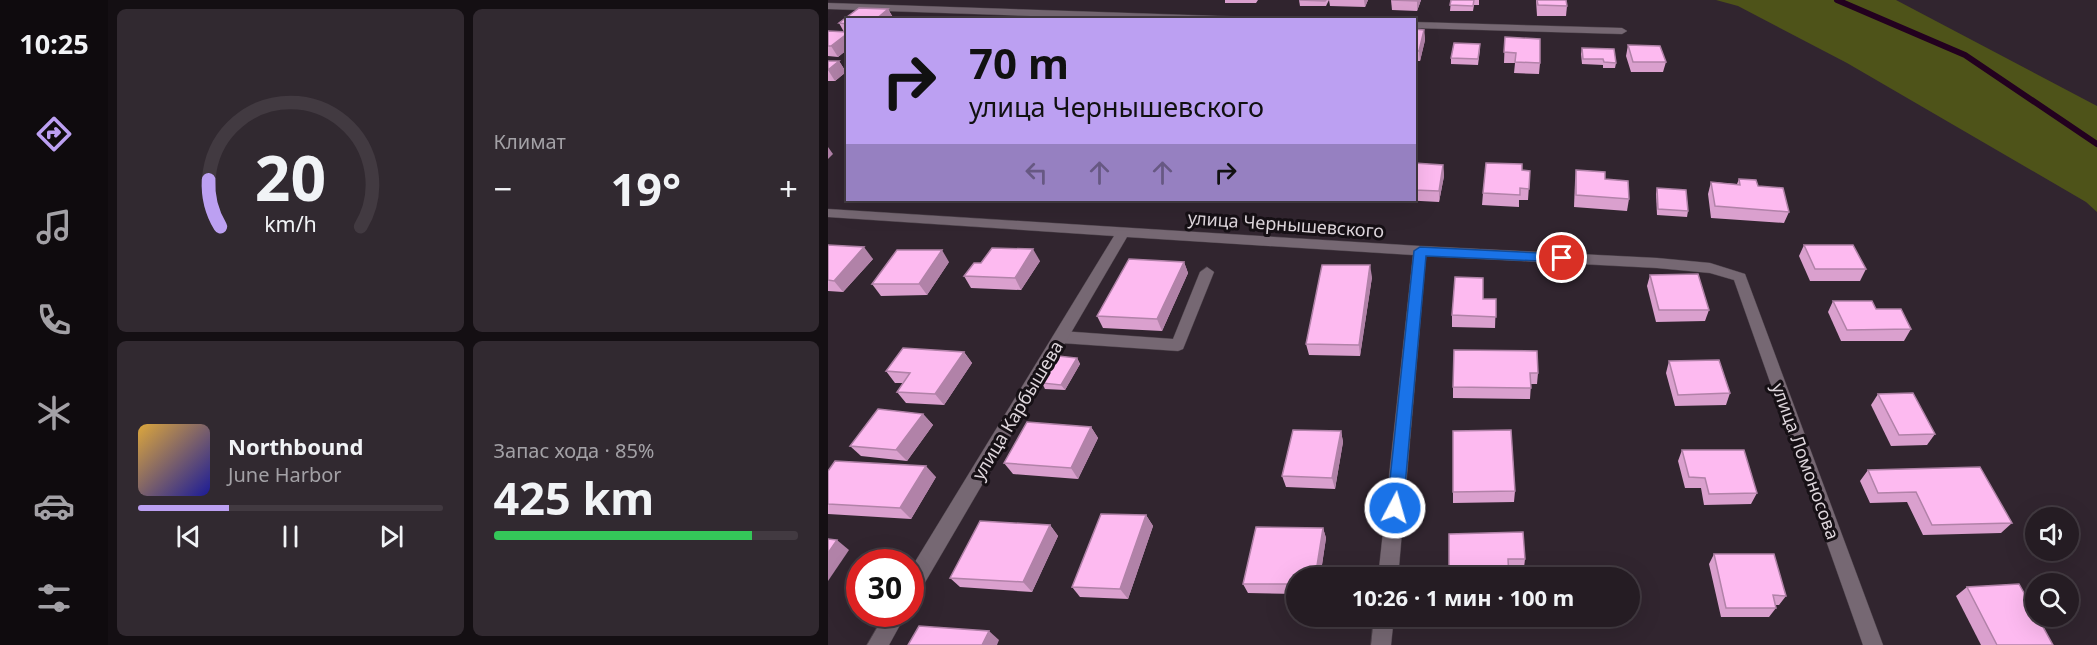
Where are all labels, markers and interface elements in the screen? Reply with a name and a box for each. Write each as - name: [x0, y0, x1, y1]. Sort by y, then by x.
- text: 10:25: [19, 25, 89, 62]
- text: 70 m: [969, 34, 1069, 91]
- icon: right: [870, 42, 948, 120]
- text: улица Чернышевского: [969, 88, 1264, 125]
- icon: directions: [33, 113, 75, 155]
- text: Климат: [494, 128, 566, 155]
- text: 20: [255, 134, 326, 219]
- icon: left: [1020, 156, 1053, 189]
- icon: ahead: [1083, 156, 1116, 189]
- icon: ahead: [1146, 156, 1179, 189]
- icon: right: [1209, 156, 1242, 189]
- text: 19°: [610, 158, 681, 219]
- text: −: [494, 166, 512, 211]
- text: +: [779, 166, 798, 211]
- street label: улица Чернышевского: [1187, 205, 1385, 243]
- icon: music: [33, 206, 75, 248]
- text: km/h: [264, 210, 317, 239]
- pin: [1536, 232, 1587, 283]
- icon: arrive: [1545, 241, 1578, 274]
- icon: phone: [33, 299, 75, 341]
- street label: улица Карбышева: [966, 336, 1068, 484]
- street label: улица Ломоносова: [1767, 379, 1845, 543]
- icon: climate: [33, 392, 75, 434]
- text: Northbound: [228, 431, 363, 461]
- text: Запас хода · 85%: [494, 437, 654, 464]
- text: June Harbor: [228, 461, 342, 488]
- text: 425 km: [494, 467, 654, 528]
- position arrow: [1363, 476, 1427, 540]
- icon: car: [33, 485, 75, 527]
- map controls: [2025, 507, 2079, 627]
- button: sound: [2025, 507, 2079, 561]
- icon: previous: [172, 520, 205, 553]
- icon: pause: [274, 520, 307, 553]
- icon: next: [375, 520, 408, 553]
- speed limit sign: 30: [846, 549, 924, 627]
- button: search: [2025, 573, 2079, 627]
- icon: filters: [33, 577, 75, 619]
- text: 10:26 · 1 мин · 100 m: [1352, 582, 1574, 612]

